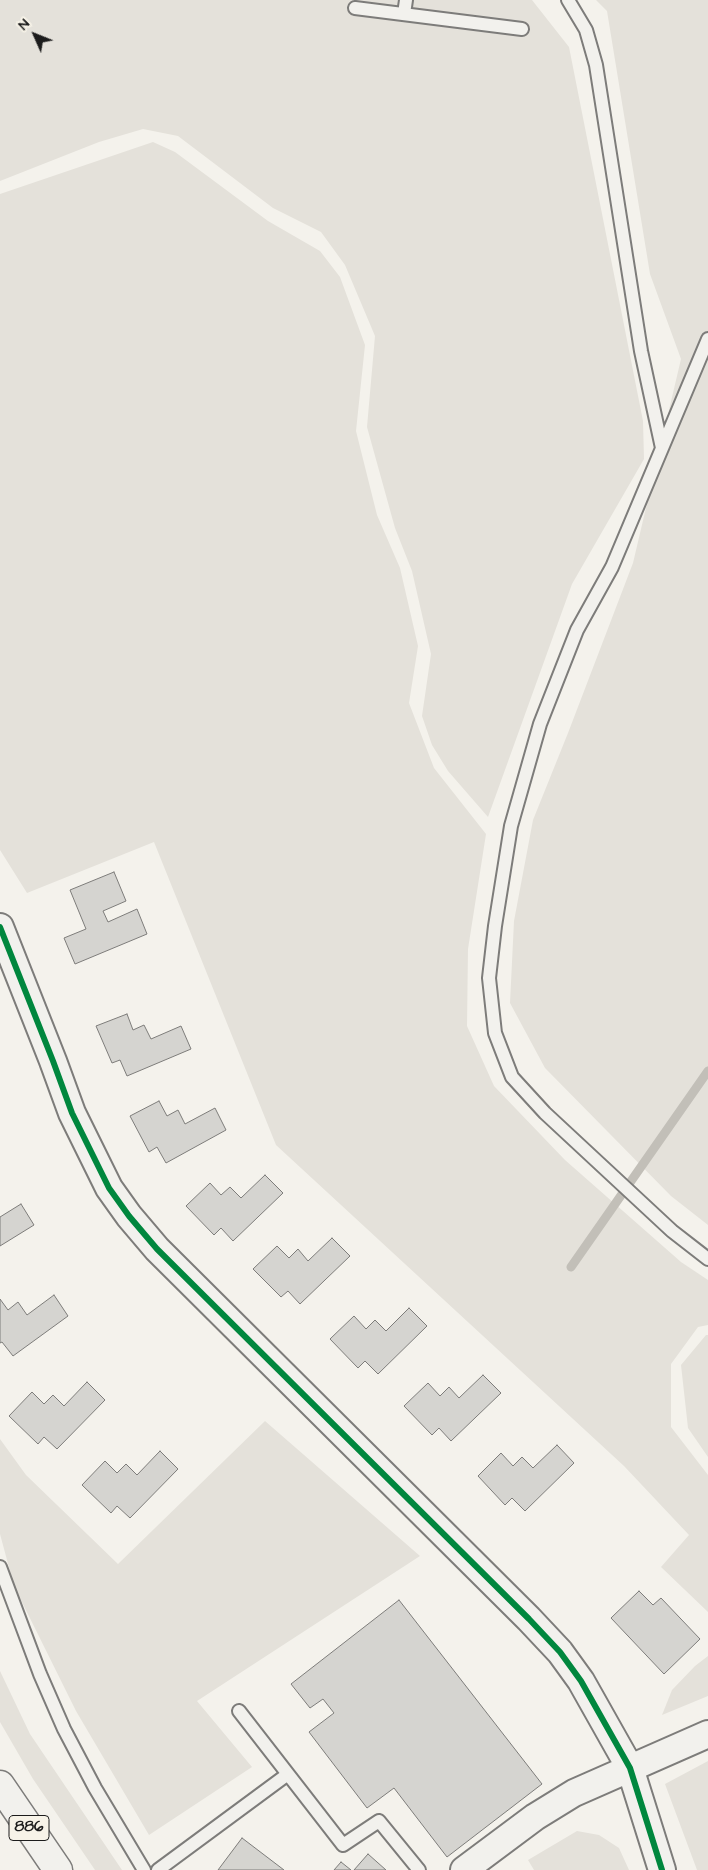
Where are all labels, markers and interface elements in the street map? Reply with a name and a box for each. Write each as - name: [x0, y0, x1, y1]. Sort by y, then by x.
- north arrow: [10, 10, 60, 60]
- text: N: [14, 14, 34, 35]
- road number: 886: [9, 1816, 49, 1840]

